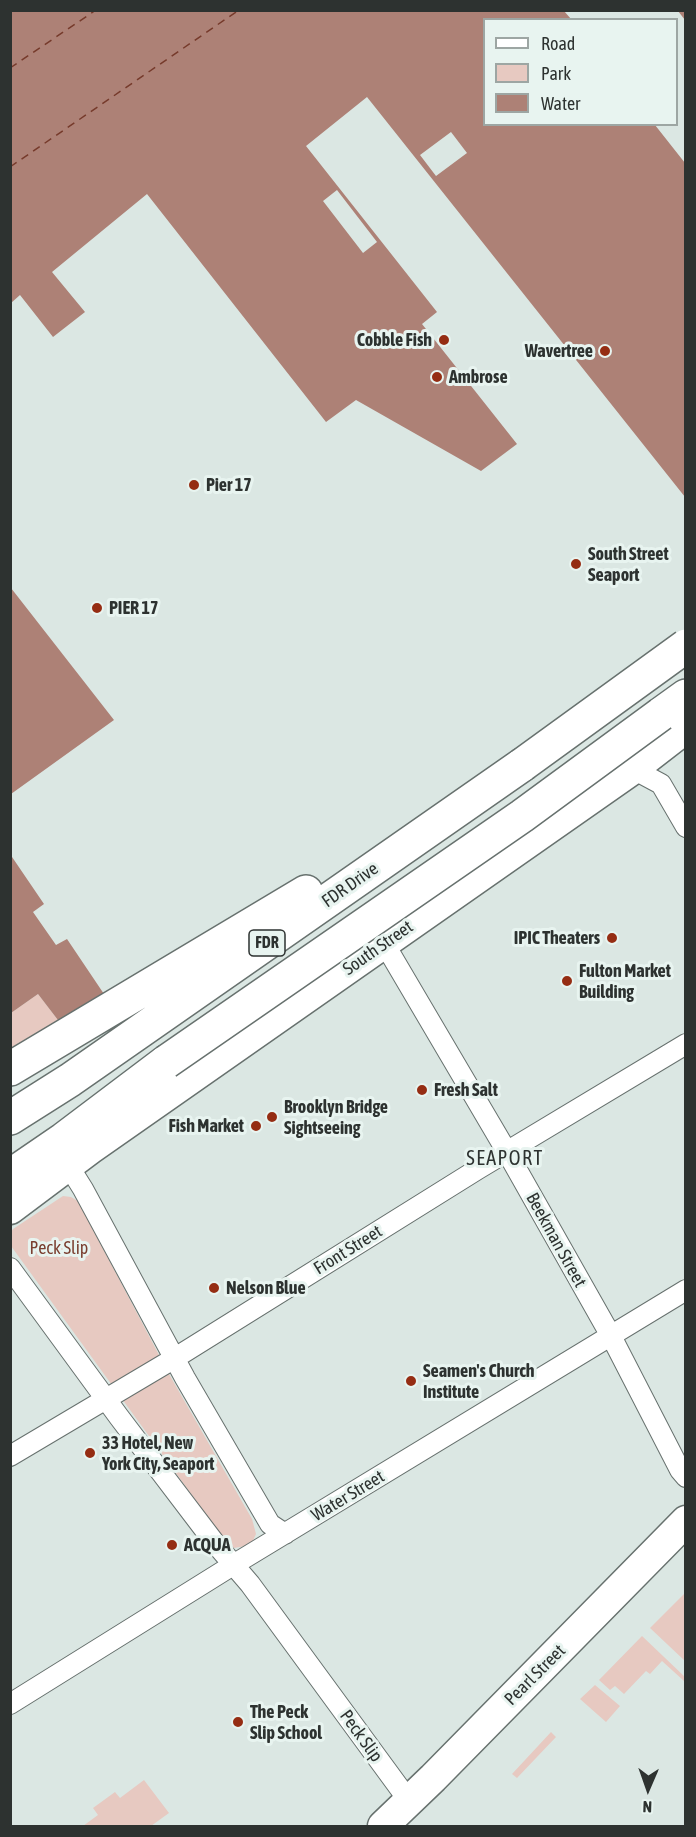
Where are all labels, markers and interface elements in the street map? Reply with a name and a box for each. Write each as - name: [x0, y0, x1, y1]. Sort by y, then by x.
- legend: [483, 18, 678, 126]
- text: Road: [541, 33, 575, 54]
- text: Park: [541, 63, 571, 84]
- text: Water: [541, 93, 580, 114]
- place label: Cobble Fish: [357, 329, 432, 351]
- marker: Cobble Fish: [437, 333, 451, 347]
- place label: Wavertree: [525, 340, 593, 362]
- marker: Wavertree: [598, 344, 612, 358]
- place label: Ambrose: [449, 366, 508, 388]
- marker: Ambrose: [430, 370, 444, 384]
- place label: Pier 17: [206, 474, 252, 496]
- marker: Pier 17: [187, 478, 201, 492]
- place label: South Street Seaport: [588, 543, 669, 586]
- marker: South Street Seaport: [569, 557, 583, 571]
- place label: PIER 17: [109, 597, 158, 619]
- marker: PIER 17: [90, 601, 104, 615]
- street label: FDR Drive: [318, 858, 382, 912]
- street label: South Street: [339, 916, 417, 980]
- place label: IPIC Theaters: [514, 927, 600, 949]
- road number: FDR: [249, 930, 285, 956]
- marker: IPIC Theaters: [605, 931, 619, 945]
- place label: Fulton Market Building: [579, 960, 671, 1002]
- marker: Fulton Market Building: [560, 974, 574, 988]
- place label: Fresh Salt: [434, 1079, 498, 1101]
- marker: Fresh Salt: [415, 1083, 429, 1097]
- place label: Brooklyn Bridge Sightseeing: [284, 1096, 388, 1138]
- marker: Brooklyn Bridge Sightseeing: [265, 1110, 279, 1124]
- place label: Fish Market: [168, 1115, 244, 1137]
- marker: Fish Market: [249, 1119, 263, 1133]
- district label: SEAPORT: [466, 1147, 544, 1171]
- street label: Beekman Street: [521, 1189, 591, 1291]
- street label: Front Street: [310, 1221, 386, 1279]
- park label: Peck Slip: [30, 1237, 88, 1259]
- place label: Nelson Blue: [226, 1277, 306, 1299]
- marker: Nelson Blue: [207, 1281, 221, 1295]
- place label: Seamen's Church Institute: [423, 1360, 535, 1402]
- marker: Seamen's Church Institute: [404, 1374, 418, 1388]
- place label: 33 Hotel, New York City, Seaport: [102, 1432, 214, 1474]
- marker: 33 Hotel, New York City, Seaport: [83, 1446, 97, 1460]
- street label: Water Street: [308, 1466, 388, 1526]
- place label: ACQUA: [184, 1534, 231, 1556]
- marker: ACQUA: [165, 1538, 179, 1552]
- street label: Pearl Street: [500, 1640, 570, 1710]
- place label: The Peck Slip School: [250, 1701, 322, 1744]
- street label: Peck Slip: [335, 1706, 387, 1766]
- marker: The Peck Slip School: [231, 1715, 245, 1729]
- north arrow: [618, 1759, 678, 1819]
- text: N: [642, 1798, 652, 1816]

